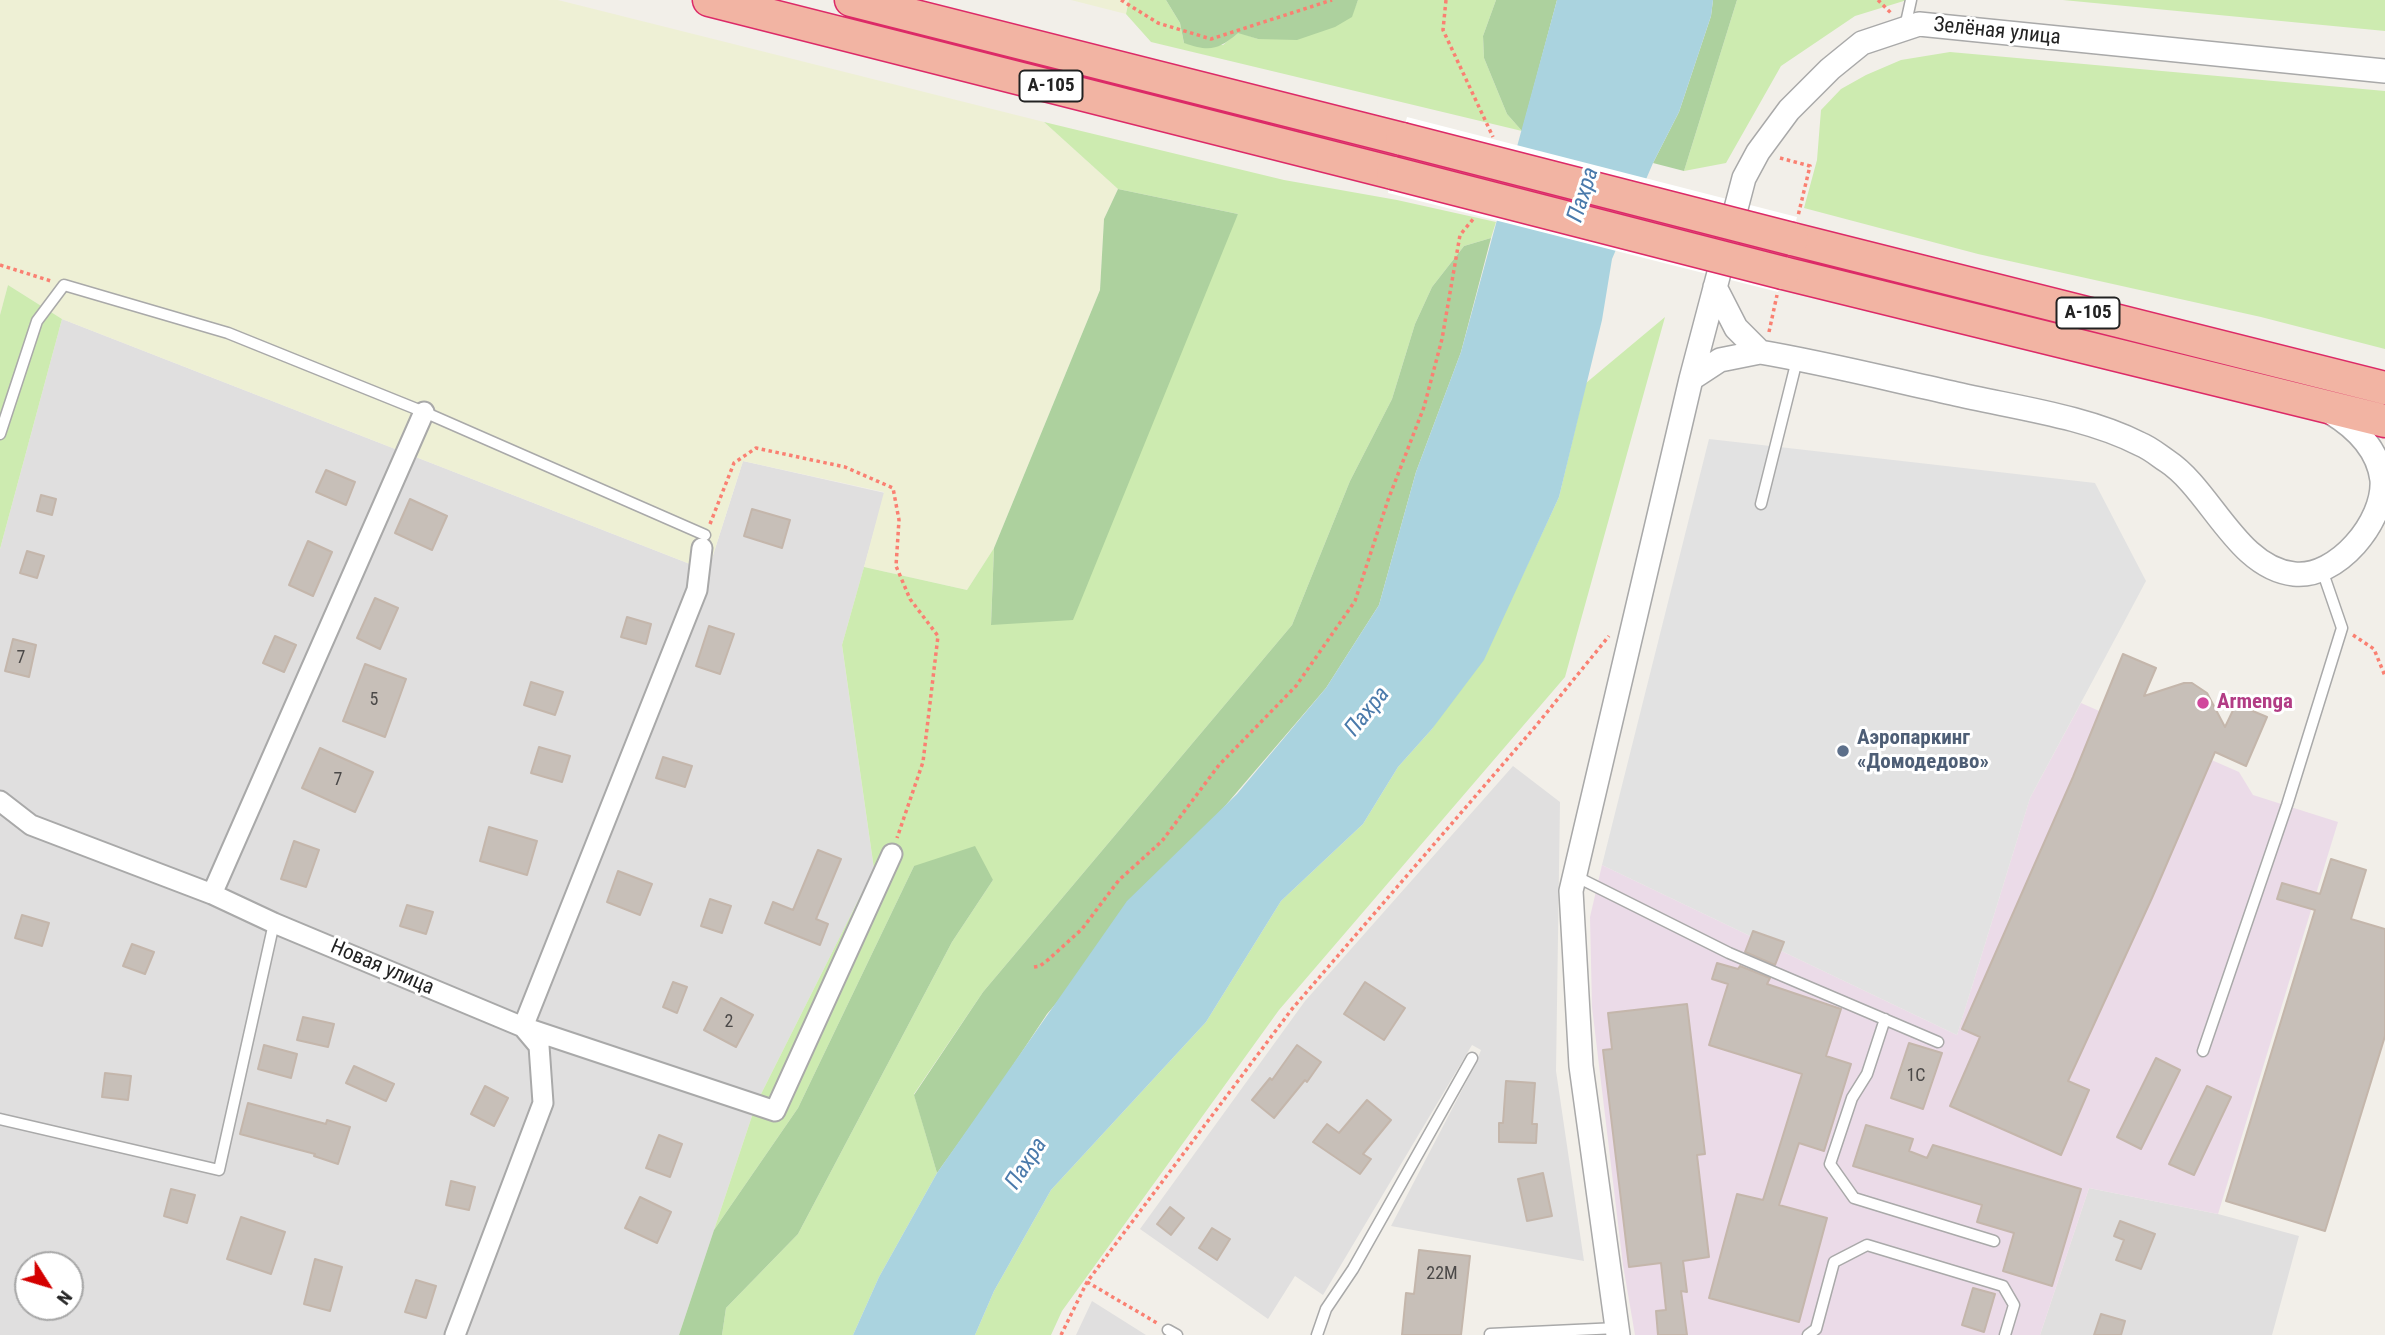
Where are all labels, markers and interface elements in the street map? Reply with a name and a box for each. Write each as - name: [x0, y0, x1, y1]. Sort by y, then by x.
- street label: Зелёная улица: [1932, 13, 2062, 51]
- road number: А-105: [1020, 71, 1082, 102]
- water label: Пахра: [1562, 164, 1606, 226]
- road number: А-105: [2056, 298, 2120, 328]
- house number: 7: [17, 647, 25, 669]
- water label: Пахра: [1340, 682, 1396, 742]
- house number: 5: [370, 689, 378, 711]
- place label: Armenga: [2217, 690, 2293, 716]
- marker: Armenga: [2195, 695, 2211, 711]
- place label: Аэропаркинг «Домодедово»: [1857, 726, 1989, 776]
- marker: Аэропаркинг «Домодедово»: [1835, 743, 1851, 759]
- house number: 7: [334, 769, 342, 791]
- street label: Новая улица: [326, 935, 438, 1001]
- house number: 2: [725, 1011, 733, 1033]
- house number: 1С: [1906, 1065, 1926, 1087]
- water label: Пахра: [1000, 1133, 1054, 1195]
- north arrow: [14, 1251, 84, 1321]
- house number: 22М: [1426, 1263, 1458, 1285]
- text: N: [52, 1286, 77, 1309]

